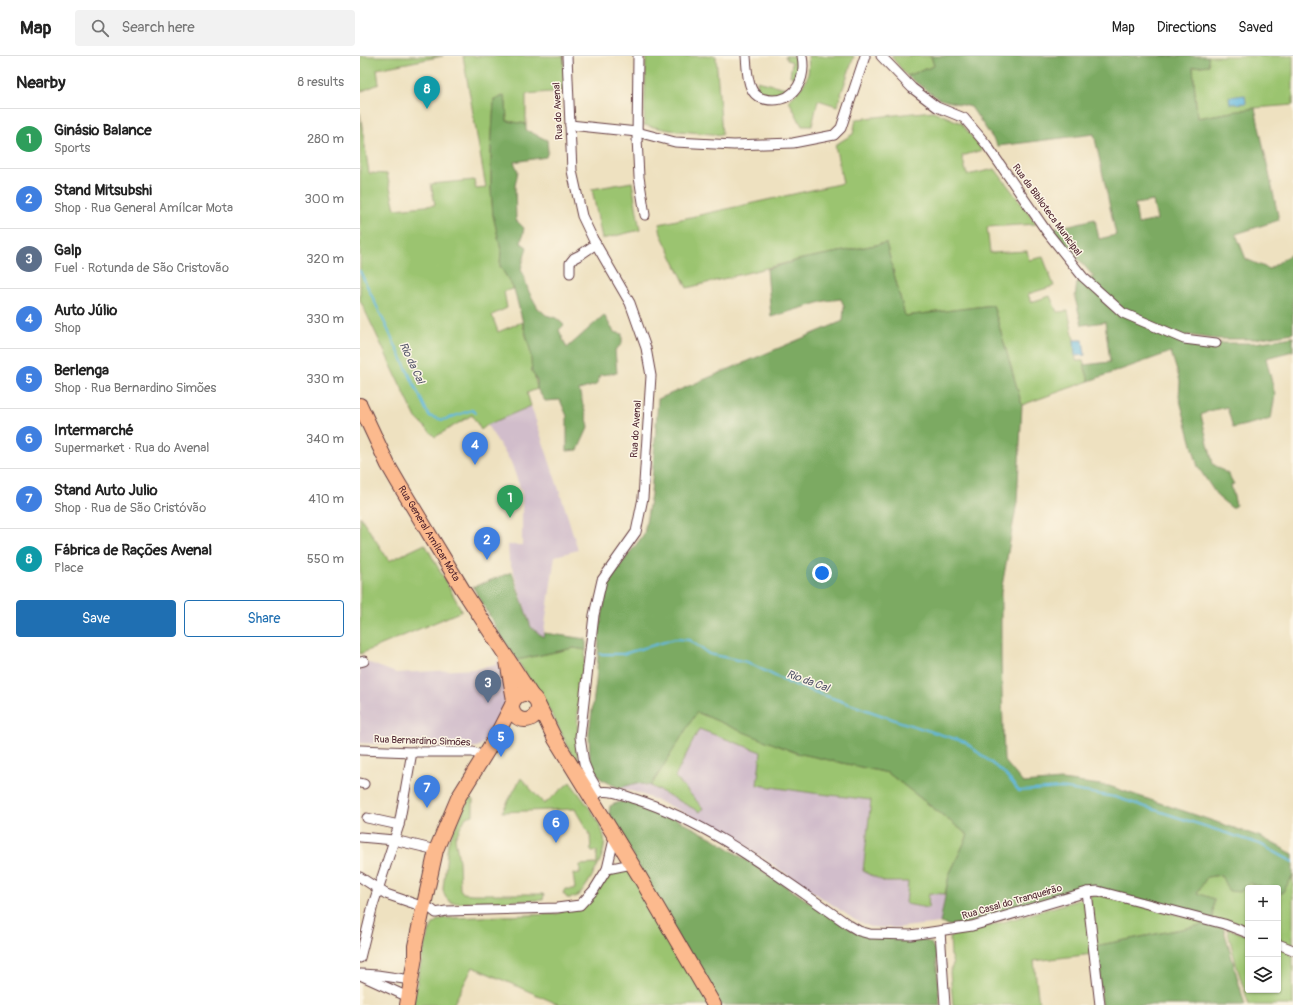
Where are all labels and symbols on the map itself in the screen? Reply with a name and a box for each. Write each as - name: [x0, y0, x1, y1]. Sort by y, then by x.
- pin: 8: [414, 76, 440, 109]
- street label: Rua do Avenal: [550, 82, 566, 140]
- street label: Rua da Biblioteca Municipal: [1010, 162, 1084, 258]
- water label: Rio da Cal: [397, 340, 428, 387]
- street label: Rua do Avenal: [628, 400, 644, 458]
- pin: 4: [462, 432, 488, 465]
- street label: Rua General Amílcar Mota: [395, 483, 463, 584]
- pin: 1: [497, 485, 523, 518]
- pin: 2: [474, 527, 500, 560]
- your location: [812, 563, 832, 583]
- water label: Rio da Cal: [785, 667, 832, 695]
- pin: 3: [475, 670, 501, 703]
- pin: 5: [488, 724, 514, 757]
- street label: Rua Bernardino Simões: [374, 733, 471, 749]
- pin: 7: [414, 775, 440, 808]
- pin: 6: [543, 810, 569, 843]
- street label: Rua Casal do Tranqueirão: [960, 882, 1064, 922]

